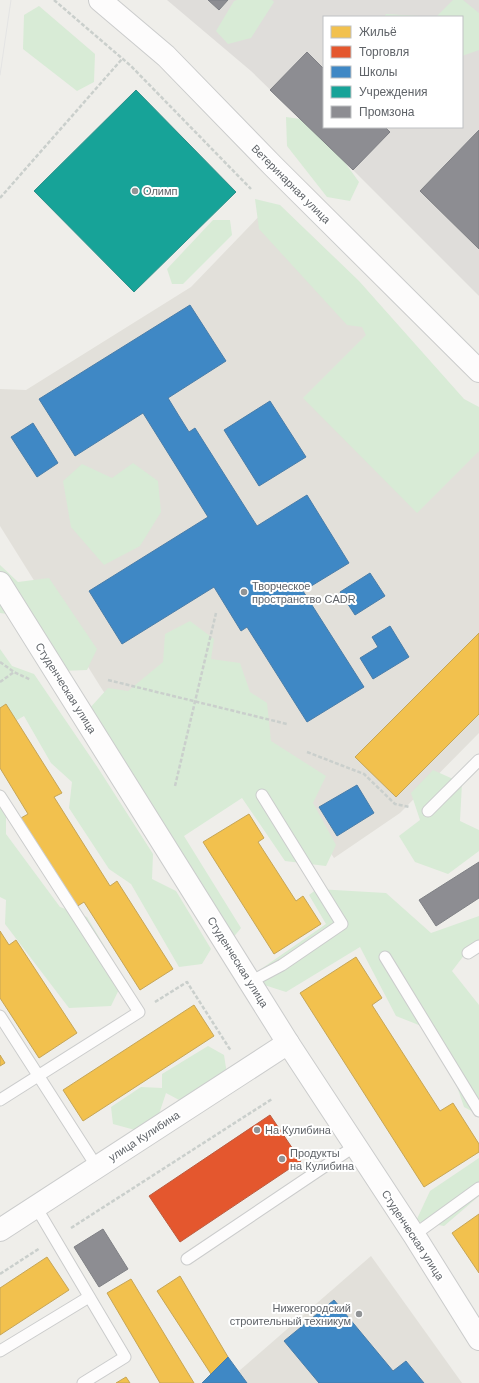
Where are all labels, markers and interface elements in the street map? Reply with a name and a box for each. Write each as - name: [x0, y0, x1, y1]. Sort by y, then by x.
- legend: [323, 16, 463, 128]
- text: Жильё: [359, 25, 397, 39]
- text: Торговля: [359, 45, 409, 59]
- text: Школы: [359, 65, 397, 79]
- text: Учреждения: [359, 85, 428, 99]
- text: Промзона: [359, 105, 415, 119]
- street label: Ветеринарная улица: [249, 142, 333, 226]
- place label: Олимп: [143, 185, 178, 197]
- marker: Олимп: [130, 186, 140, 196]
- place label: Творческое пространство CADR: [252, 580, 356, 605]
- marker: Творческое пространство CADR: [239, 587, 249, 597]
- street label: Студенческая улица: [33, 640, 99, 736]
- street label: Студенческая улица: [205, 914, 271, 1010]
- street label: улица Кулибина: [106, 1108, 182, 1163]
- place label: На Кулибина: [265, 1124, 332, 1136]
- marker: На Кулибина: [252, 1125, 262, 1135]
- place label: Продукты на Кулибина: [290, 1147, 355, 1172]
- marker: Продукты на Кулибина: [277, 1154, 287, 1164]
- street label: Студенческая улица: [379, 1188, 447, 1283]
- place label: Нижегородский строительный техникум: [230, 1302, 351, 1327]
- marker: Нижегородский строительный техникум: [354, 1309, 364, 1319]

